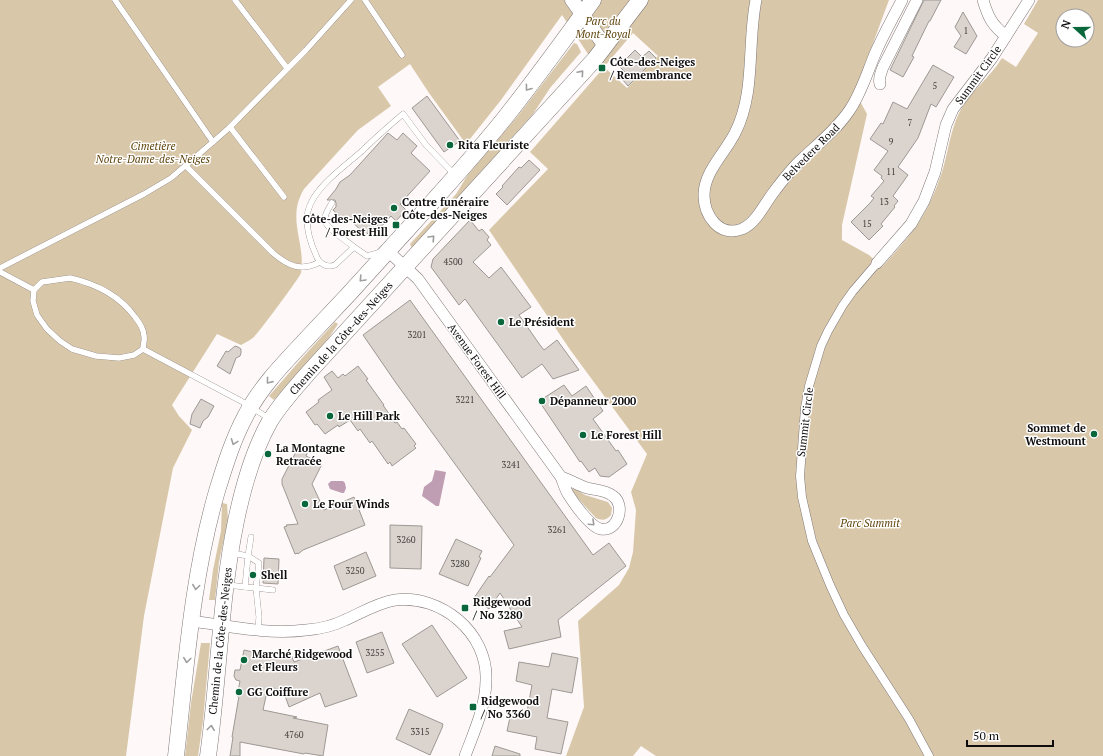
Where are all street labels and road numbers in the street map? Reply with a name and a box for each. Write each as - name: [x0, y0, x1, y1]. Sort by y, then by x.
- street label: Summit Circle: [952, 42, 1004, 107]
- street label: Belvedere Road: [779, 120, 843, 184]
- street label: Chemin de la Côte-des-Neiges: [286, 278, 396, 398]
- street label: Avenue Forest Hill: [445, 320, 509, 402]
- street label: Summit Circle: [794, 386, 816, 458]
- street label: Chemin de la Côte-des-Neiges: [205, 566, 235, 715]

